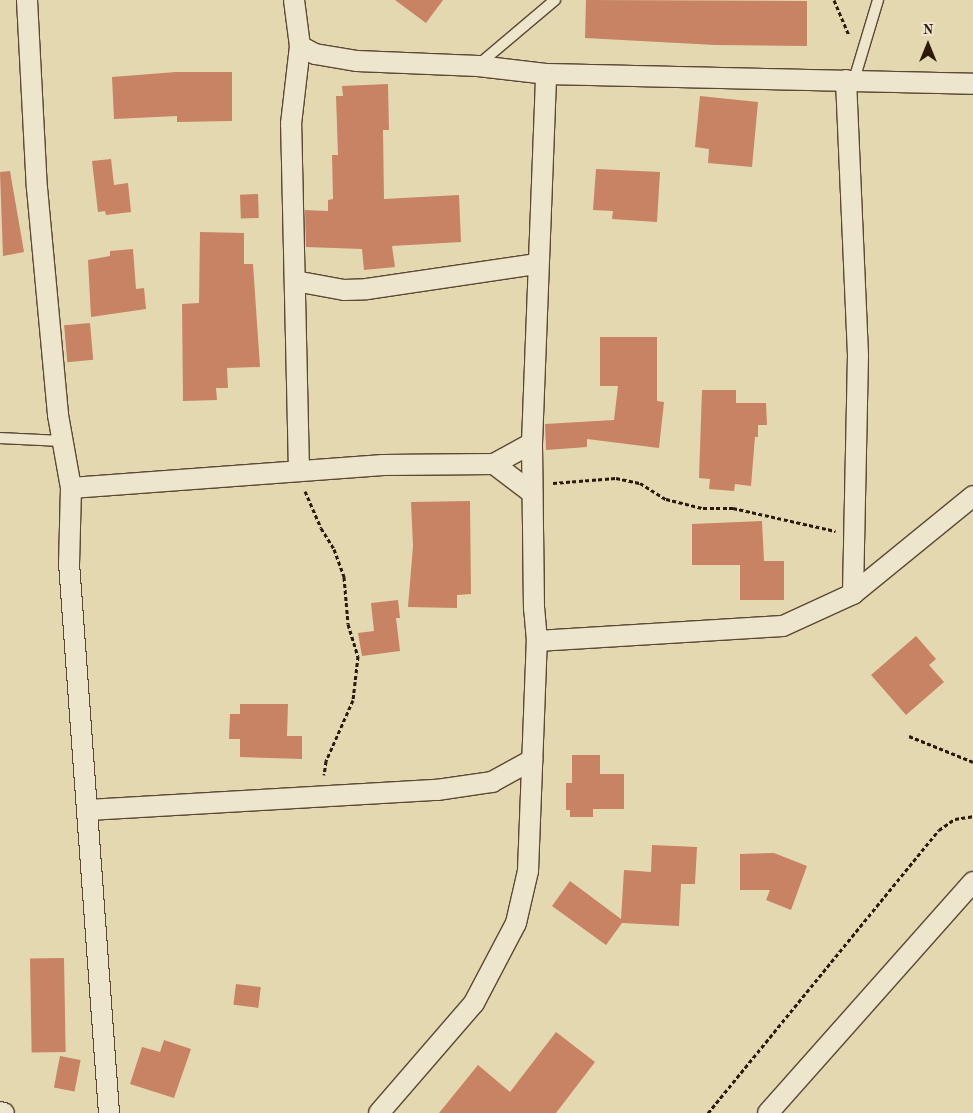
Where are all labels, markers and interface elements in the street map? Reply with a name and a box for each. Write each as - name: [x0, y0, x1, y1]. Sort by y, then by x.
- north arrow: [903, 20, 953, 70]
- text: N: [923, 23, 933, 37]

